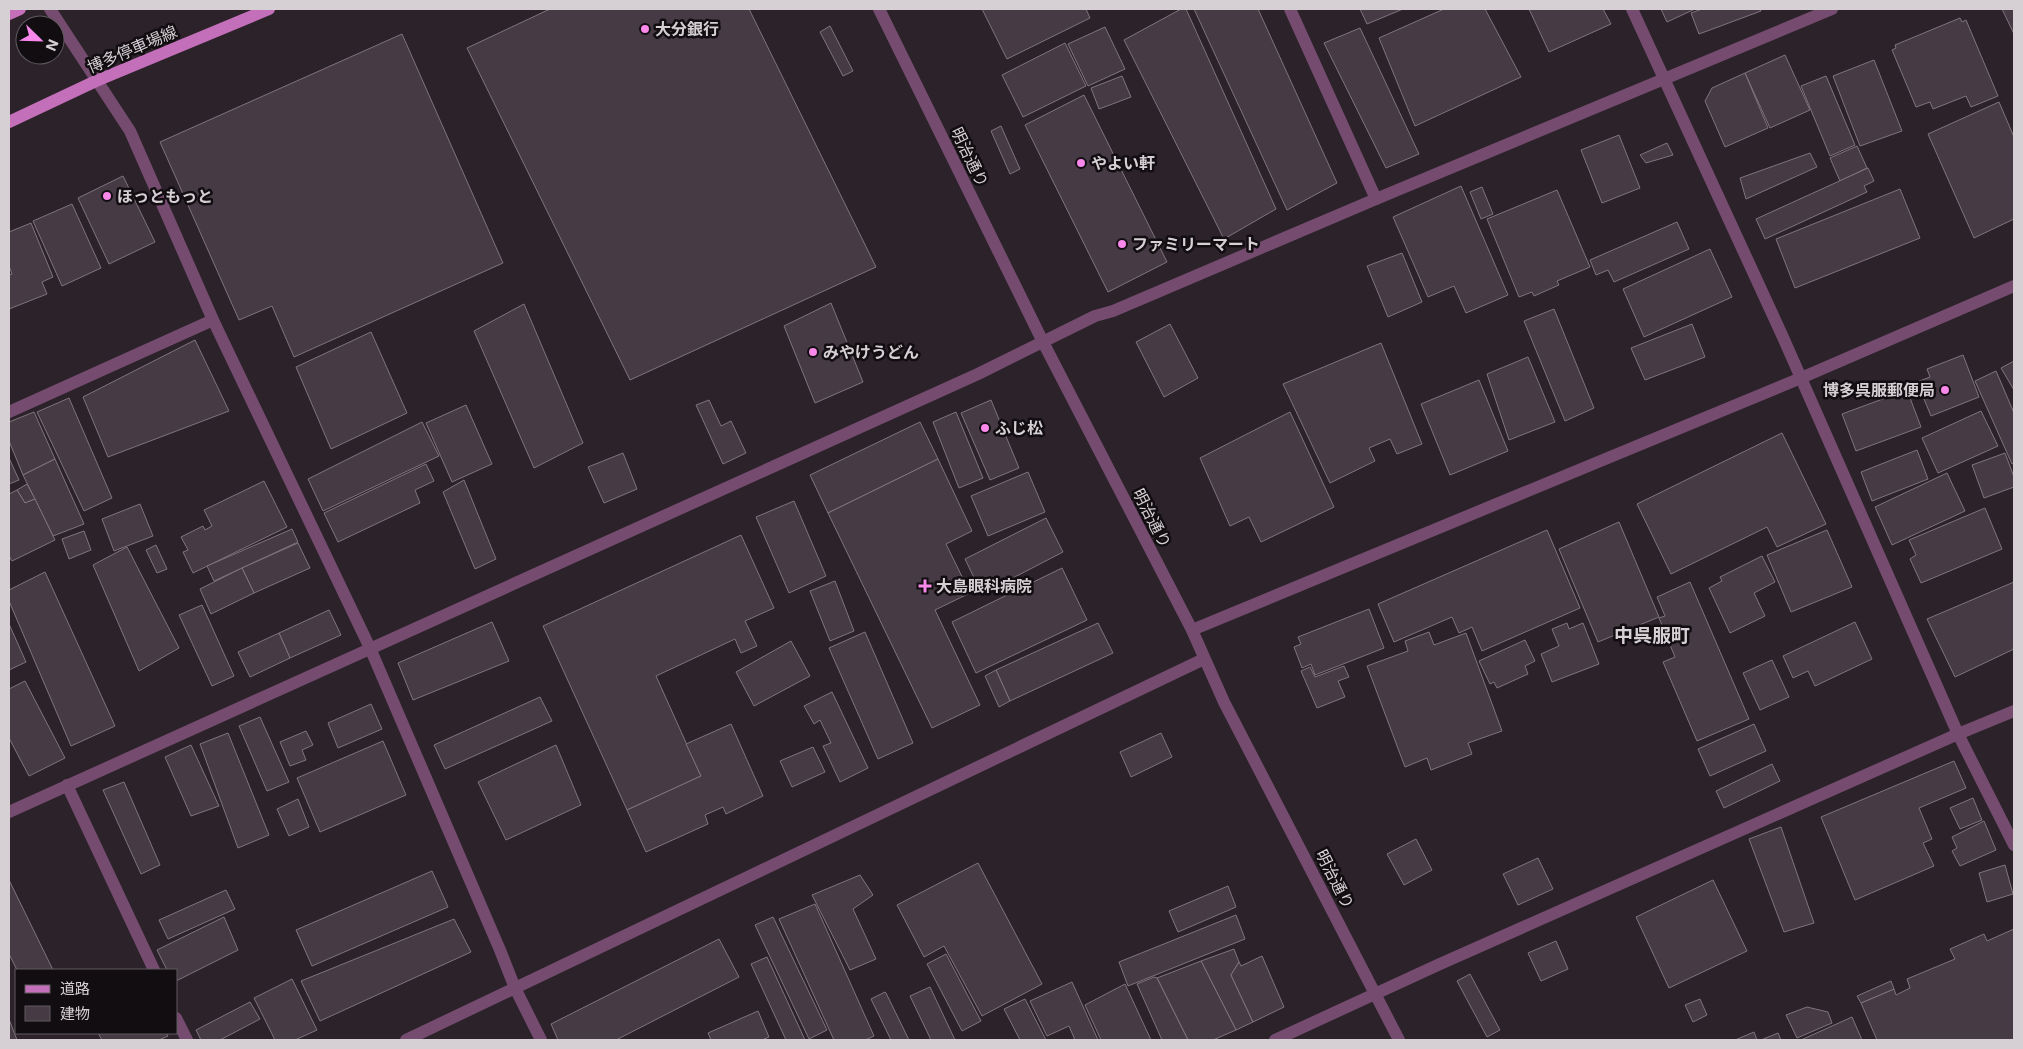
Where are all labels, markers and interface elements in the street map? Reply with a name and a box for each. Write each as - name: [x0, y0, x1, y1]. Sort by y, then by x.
- north arrow: [15, 15, 65, 65]
- place label: 大分銀行: [655, 19, 719, 39]
- street label: 博多停車場線: [84, 21, 180, 77]
- marker: 大分銀行: [639, 23, 651, 35]
- text: N: [43, 37, 62, 54]
- street label: 明治通り: [947, 124, 993, 190]
- place label: やよい軒: [1091, 153, 1155, 173]
- marker: やよい軒: [1075, 157, 1087, 169]
- place label: ほっともっと: [117, 186, 213, 206]
- marker: ほっともっと: [101, 190, 113, 202]
- place label: ファミリーマート: [1132, 234, 1260, 254]
- marker: ファミリーマート: [1116, 238, 1128, 250]
- place label: みやけうどん: [823, 342, 919, 362]
- marker: みやけうどん: [807, 346, 819, 358]
- place label: 博多呉服郵便局: [1823, 380, 1935, 400]
- marker: 博多呉服郵便局: [1939, 384, 1951, 396]
- place label: ふじ松: [995, 418, 1043, 438]
- marker: ふじ松: [979, 422, 991, 434]
- street label: 明治通り: [1129, 485, 1175, 551]
- place label: 大島眼科病院: [936, 576, 1032, 596]
- marker: 大島眼科病院: [918, 579, 932, 593]
- district label: 中呉服町: [1614, 624, 1690, 647]
- street label: 明治通り: [1312, 846, 1358, 912]
- legend: [15, 969, 178, 1034]
- text: 道路: [60, 979, 90, 998]
- text: 建物: [60, 1004, 90, 1023]

